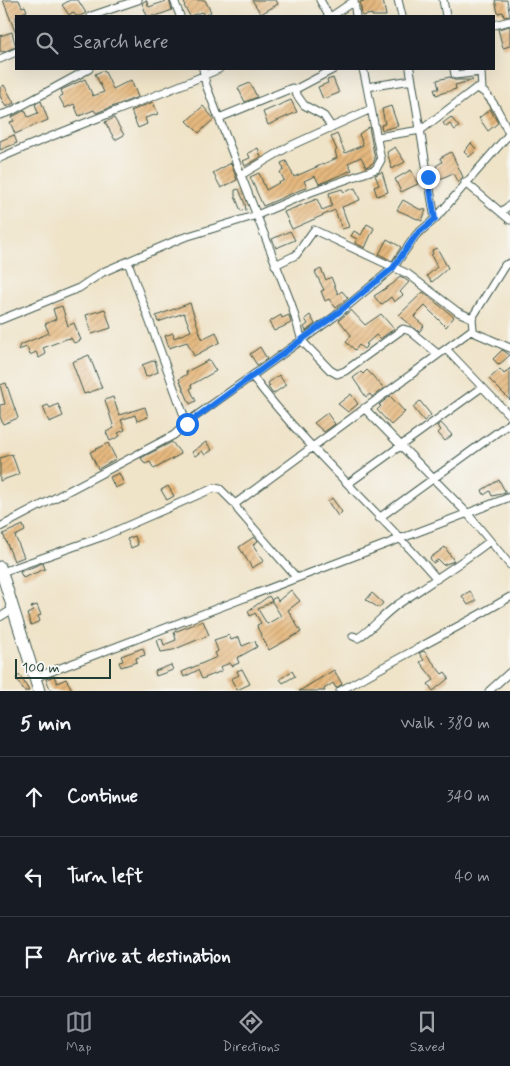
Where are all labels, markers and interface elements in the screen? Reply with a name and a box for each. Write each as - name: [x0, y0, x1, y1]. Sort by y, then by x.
- search box: [15, 15, 495, 70]
- icon: search: [33, 29, 61, 57]
- text: Search here: [73, 30, 169, 55]
- route end: [417, 166, 440, 189]
- route start: [176, 413, 199, 436]
- scale bar: [15, 656, 111, 679]
- text: 100 m: [22, 659, 60, 677]
- text: 5 min: [20, 710, 72, 738]
- text: Walk · 380 m: [400, 713, 490, 734]
- icon: ahead: [20, 783, 48, 811]
- text: Continue: [67, 784, 138, 809]
- text: 340 m: [446, 786, 490, 807]
- icon: left: [20, 863, 48, 891]
- text: Turn left: [67, 864, 143, 889]
- text: 40 m: [454, 866, 490, 887]
- icon: arrive: [20, 943, 48, 971]
- text: Arrive at destination: [67, 944, 231, 969]
- tab: Map: [65, 1008, 93, 1056]
- tab: Directions: [223, 1008, 280, 1056]
- tab: Saved: [410, 1008, 445, 1056]

